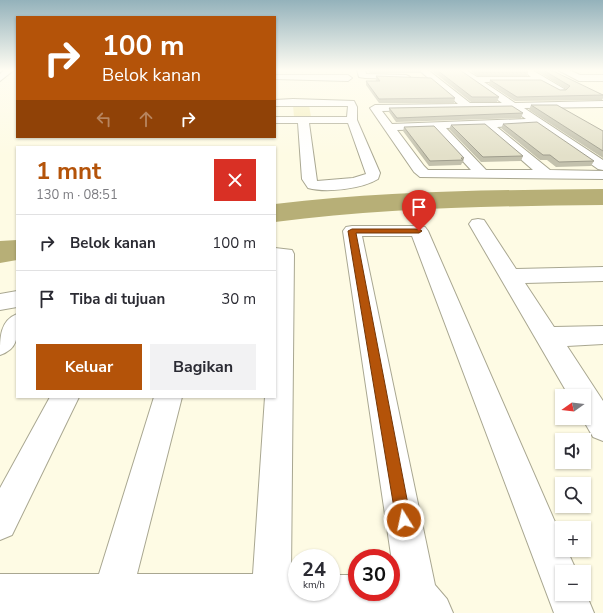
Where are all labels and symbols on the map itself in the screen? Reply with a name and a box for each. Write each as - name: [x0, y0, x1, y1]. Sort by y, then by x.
- pin: [402, 190, 436, 231]
- north arrow: [555, 389, 591, 425]
- position arrow: [383, 499, 425, 541]
- speed limit sign: 30: [348, 549, 400, 601]

